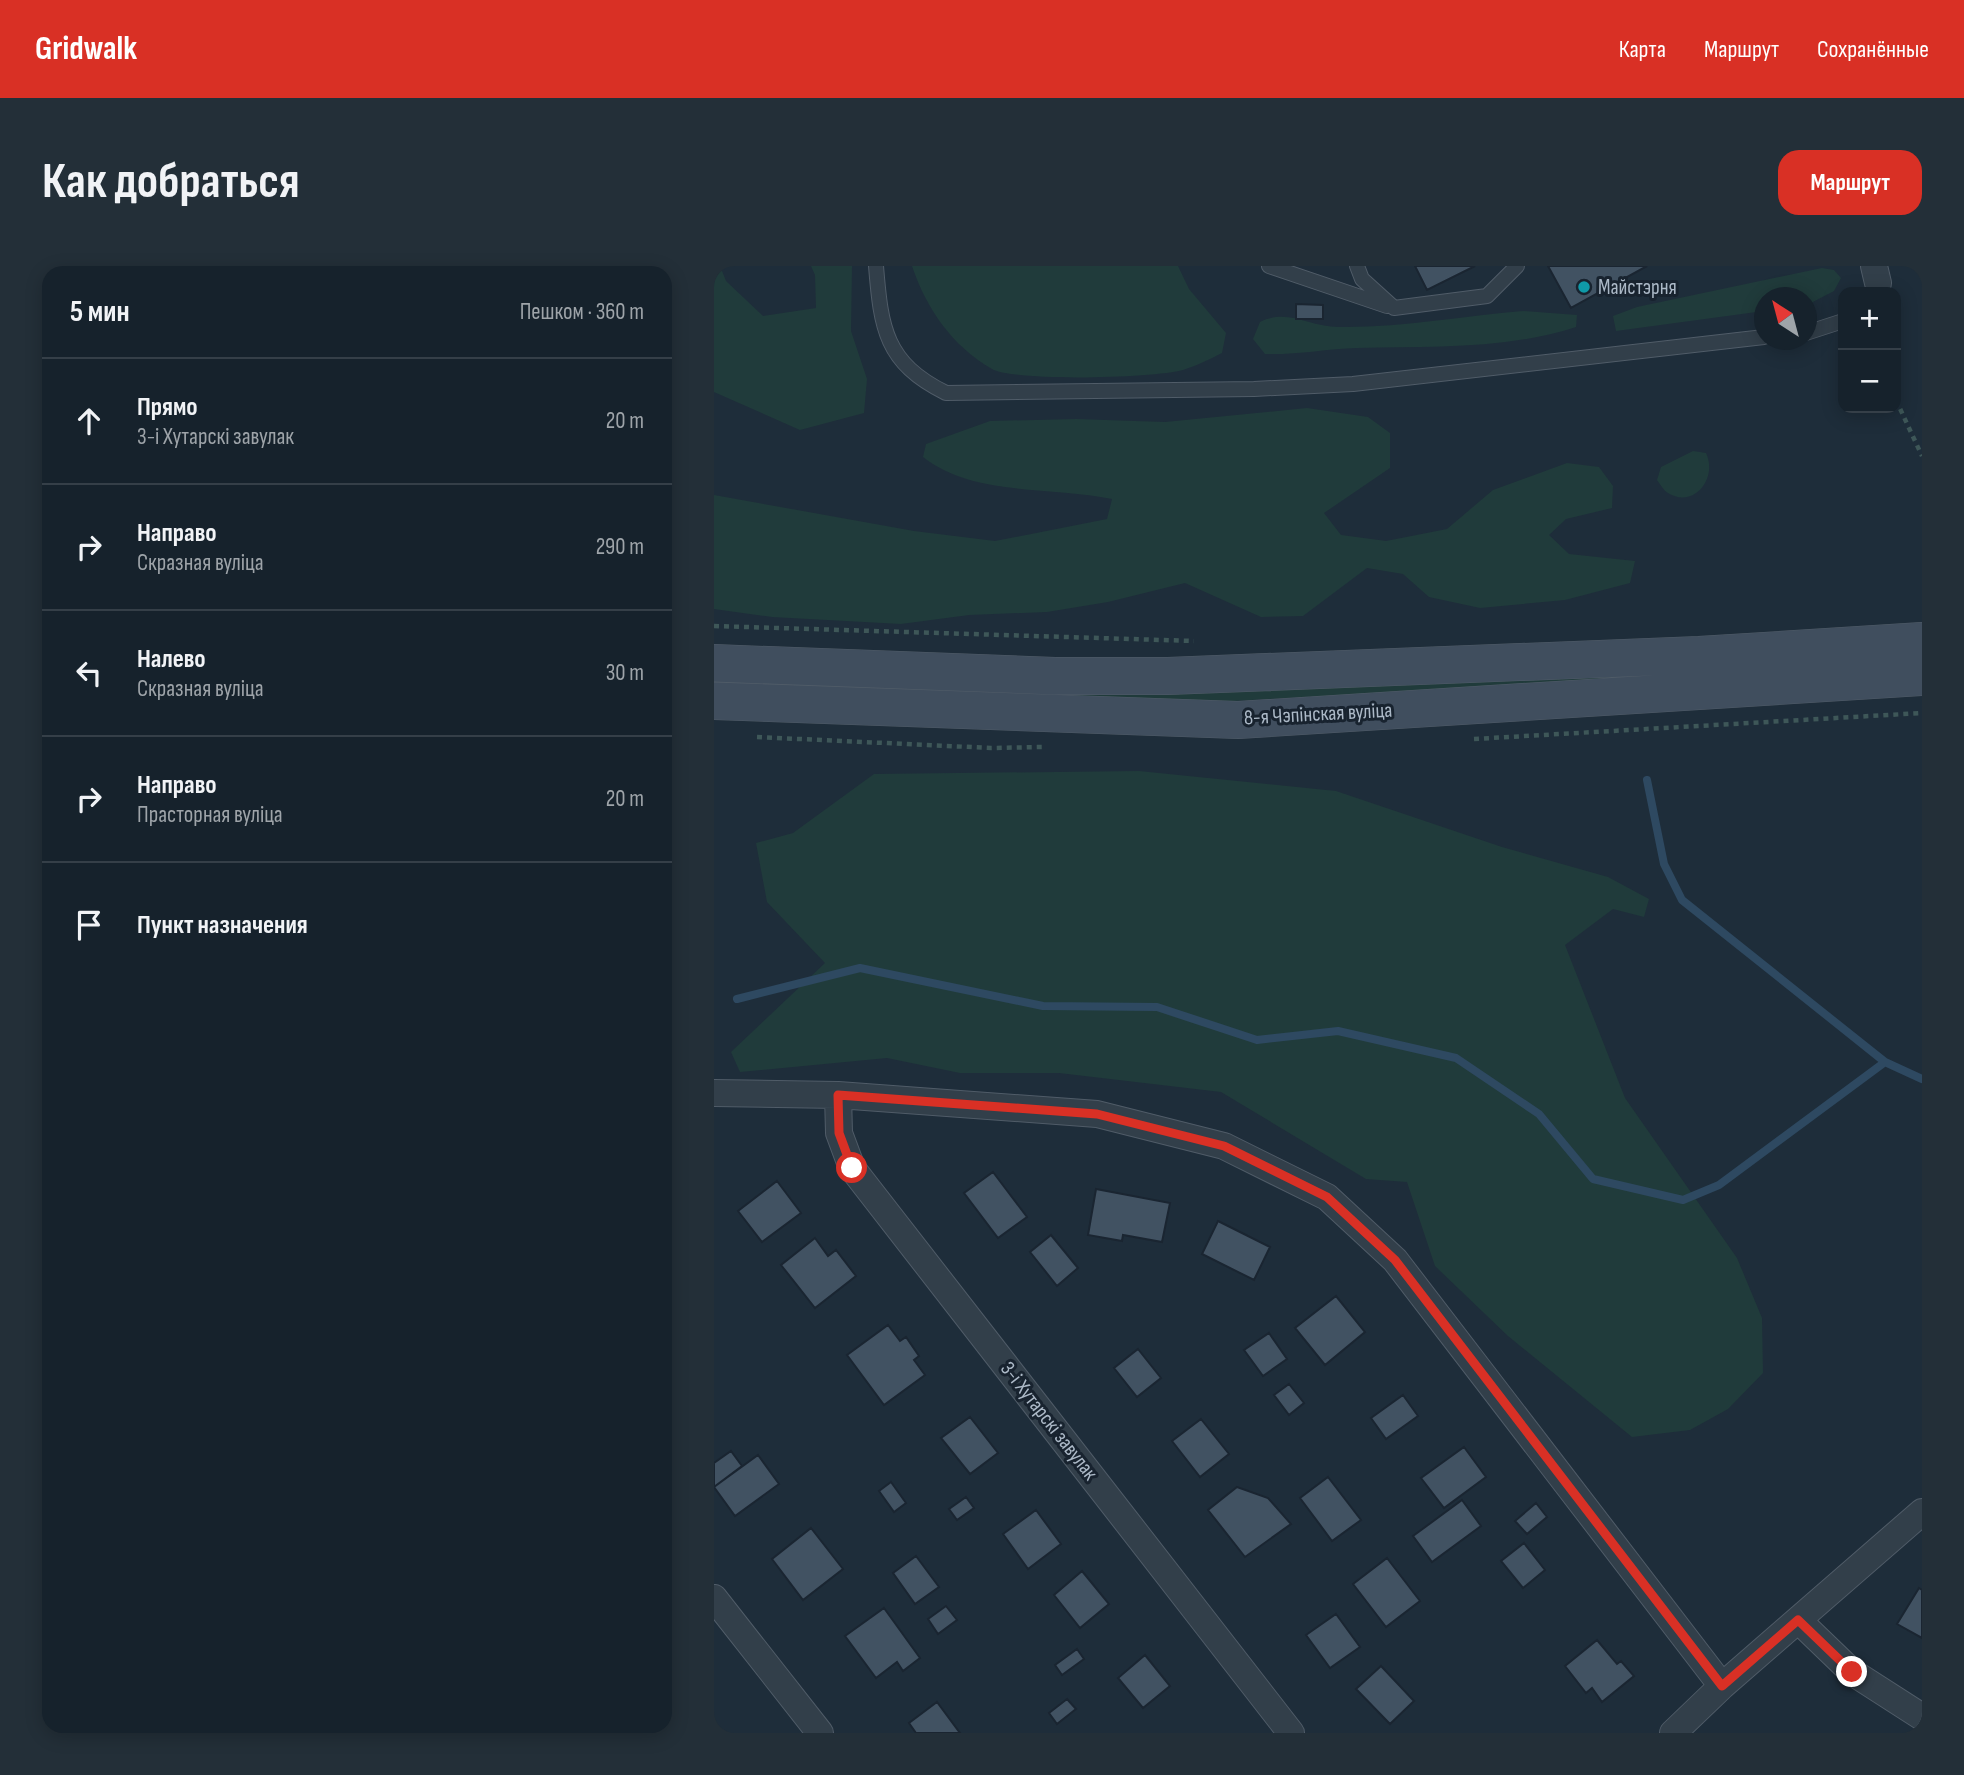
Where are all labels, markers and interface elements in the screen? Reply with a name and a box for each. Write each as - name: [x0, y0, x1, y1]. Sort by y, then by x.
- text: Gridwalk: [35, 29, 137, 69]
- text: Карта: [1619, 35, 1666, 64]
- text: Маршрут: [1704, 35, 1779, 64]
- text: Сохранённые: [1817, 35, 1929, 64]
- button: Маршрут: [1778, 150, 1922, 215]
- text: Как добраться: [42, 153, 300, 212]
- place label: Майстэрня: [1598, 275, 1677, 300]
- marker: Майстэрня: [1576, 279, 1592, 295]
- north arrow: [1754, 287, 1817, 350]
- map controls: [1838, 287, 1901, 413]
- button: +: [1838, 287, 1901, 350]
- text: 5 мин: [70, 294, 130, 330]
- text: Пешком · 360 m: [520, 298, 644, 326]
- button: −: [1838, 350, 1901, 413]
- text: Прямо: [137, 392, 198, 423]
- icon: ahead: [70, 402, 108, 440]
- text: 20 m: [606, 407, 644, 435]
- text: 3-і Хутарскі завулак: [137, 423, 294, 451]
- text: Направо: [137, 518, 216, 549]
- icon: right: [70, 528, 108, 566]
- text: 290 m: [596, 533, 644, 561]
- text: Скразная вуліца: [137, 549, 264, 577]
- text: Налево: [137, 644, 206, 675]
- icon: left: [70, 654, 108, 692]
- text: 30 m: [606, 659, 644, 687]
- text: Скразная вуліца: [137, 675, 264, 703]
- street label: 8-я Чэпінская вуліца: [1243, 698, 1393, 730]
- text: Направо: [137, 770, 216, 801]
- icon: right: [70, 780, 108, 818]
- text: 20 m: [606, 785, 644, 813]
- text: Прасторная вуліца: [137, 801, 283, 829]
- icon: arrive: [70, 906, 108, 944]
- text: Пункт назначения: [137, 910, 308, 941]
- route start: [836, 1152, 867, 1183]
- street label: 3-і Хутарскі завулак: [995, 1357, 1103, 1485]
- route end: [1836, 1656, 1867, 1687]

